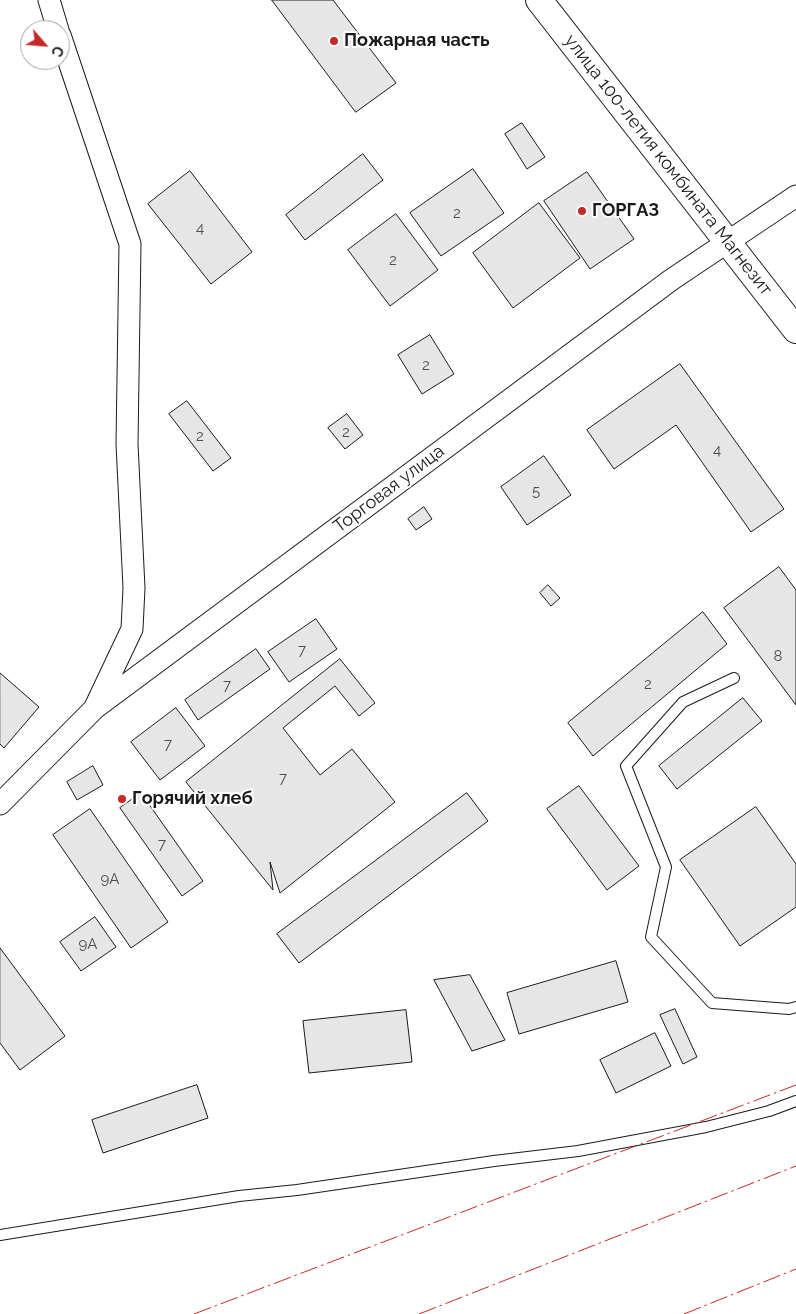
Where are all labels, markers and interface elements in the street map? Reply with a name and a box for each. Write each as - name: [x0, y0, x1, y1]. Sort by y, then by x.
- north arrow: [20, 20, 70, 70]
- place label: Пожарная часть: [344, 30, 490, 52]
- street label: улица 100-летия комбината Магнезит: [559, 30, 777, 300]
- marker: Пожарная часть: [328, 35, 340, 47]
- text: С: [48, 43, 67, 59]
- place label: ГОРГАЗ: [592, 200, 659, 222]
- house number: 2: [453, 204, 461, 222]
- marker: ГОРГАЗ: [576, 205, 588, 217]
- house number: 4: [196, 219, 204, 237]
- house number: 2: [389, 251, 397, 269]
- house number: 2: [422, 356, 430, 374]
- house number: 2: [342, 423, 350, 441]
- house number: 2: [196, 427, 204, 445]
- street label: Торговая улица: [329, 440, 449, 538]
- house number: 4: [713, 441, 721, 459]
- house number: 5: [532, 482, 540, 500]
- house number: 7: [298, 641, 306, 659]
- house number: 8: [774, 647, 782, 665]
- house number: 2: [644, 675, 652, 693]
- house number: 7: [223, 676, 231, 694]
- house number: 7: [164, 735, 172, 753]
- house number: 7: [279, 769, 287, 787]
- place label: Горячий хлеб: [132, 788, 253, 810]
- marker: Горячий хлеб: [116, 793, 128, 805]
- house number: 7: [158, 835, 166, 853]
- house number: 9А: [101, 870, 119, 888]
- house number: 9А: [79, 935, 97, 953]

